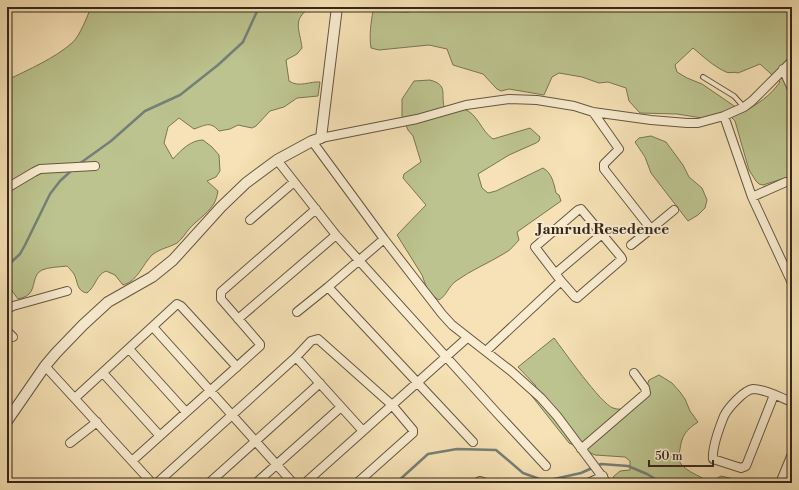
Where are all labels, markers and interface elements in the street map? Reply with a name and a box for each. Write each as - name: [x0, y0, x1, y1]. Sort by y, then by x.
- district label: Jamrud Resedence: [535, 220, 669, 239]
- scale bar: [649, 442, 713, 468]
- text: 50 m: [655, 449, 683, 464]

